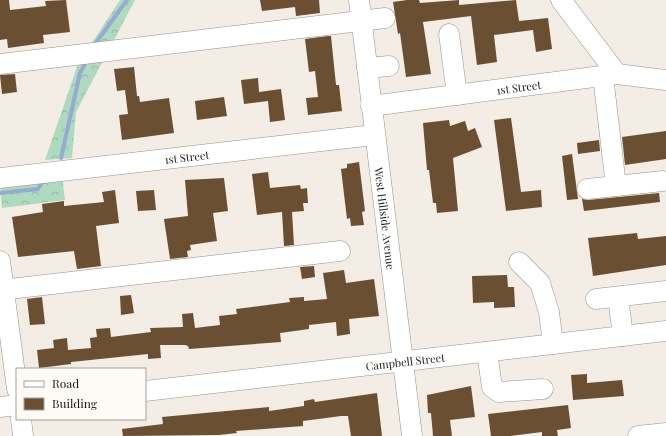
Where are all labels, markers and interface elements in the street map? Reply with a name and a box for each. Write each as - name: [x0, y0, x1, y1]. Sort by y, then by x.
- street label: 1st Street: [495, 76, 542, 97]
- street label: 1st Street: [164, 146, 210, 167]
- street label: West Hillside Avenue: [372, 165, 399, 271]
- street label: Campbell Street: [365, 349, 446, 373]
- legend: [16, 368, 146, 420]
- text: Road: [52, 375, 79, 391]
- text: Building: [52, 395, 98, 411]

